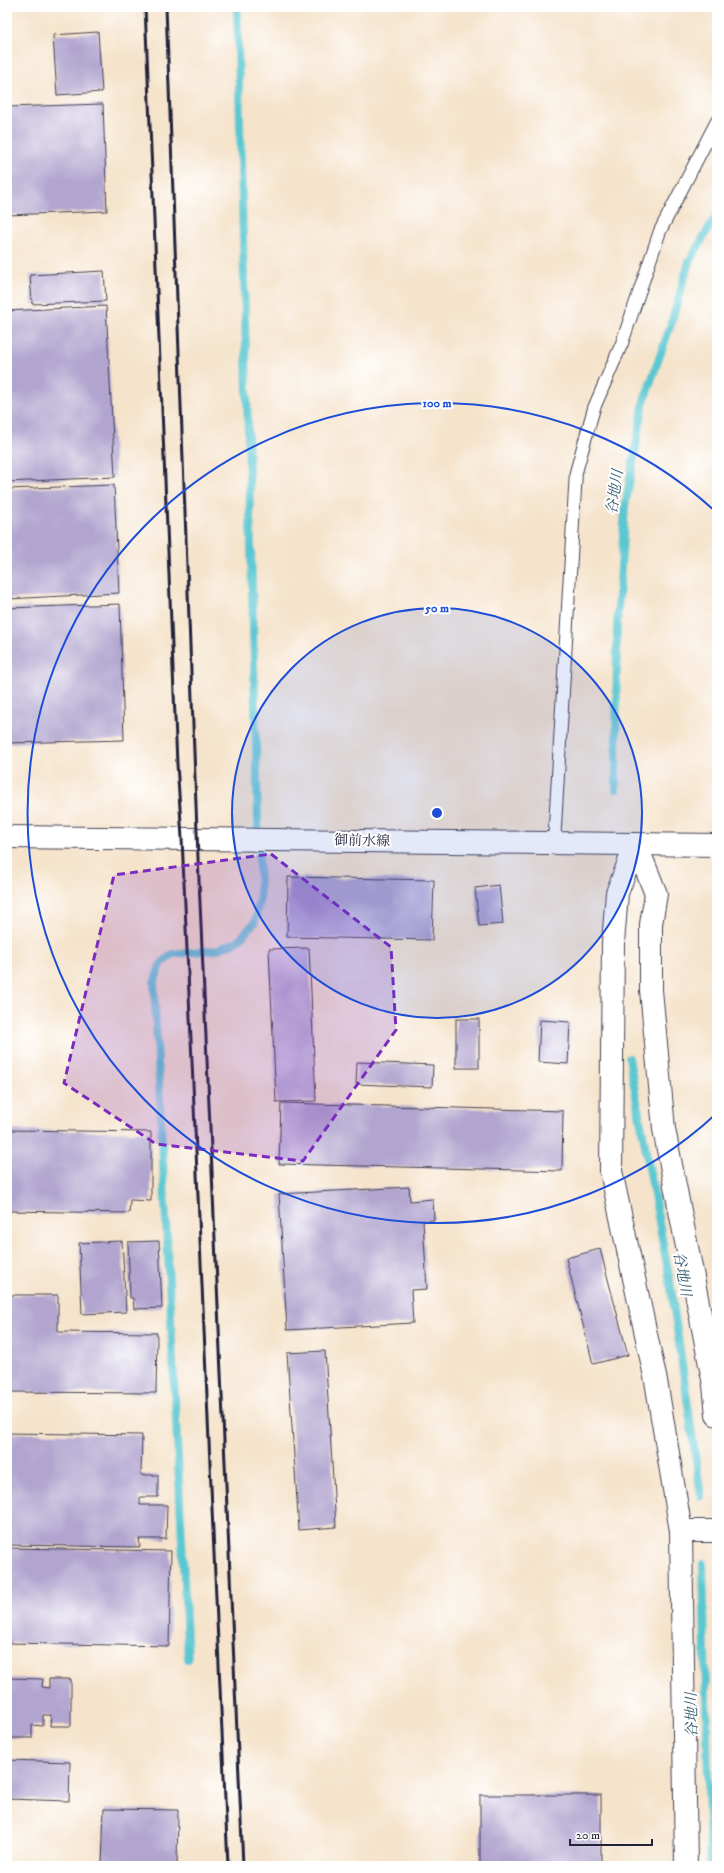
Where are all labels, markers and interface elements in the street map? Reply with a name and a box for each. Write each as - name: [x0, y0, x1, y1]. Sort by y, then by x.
- text: 100 m: [423, 396, 451, 411]
- water label: 谷地川: [602, 466, 628, 516]
- text: 50 m: [424, 601, 449, 616]
- centre of rings: [430, 806, 444, 820]
- street label: 御前水線: [334, 832, 390, 850]
- water label: 谷地川: [669, 1250, 696, 1300]
- water label: 谷地川: [682, 1690, 702, 1738]
- scale bar: [570, 1821, 652, 1847]
- text: 20 m: [576, 1828, 600, 1843]

